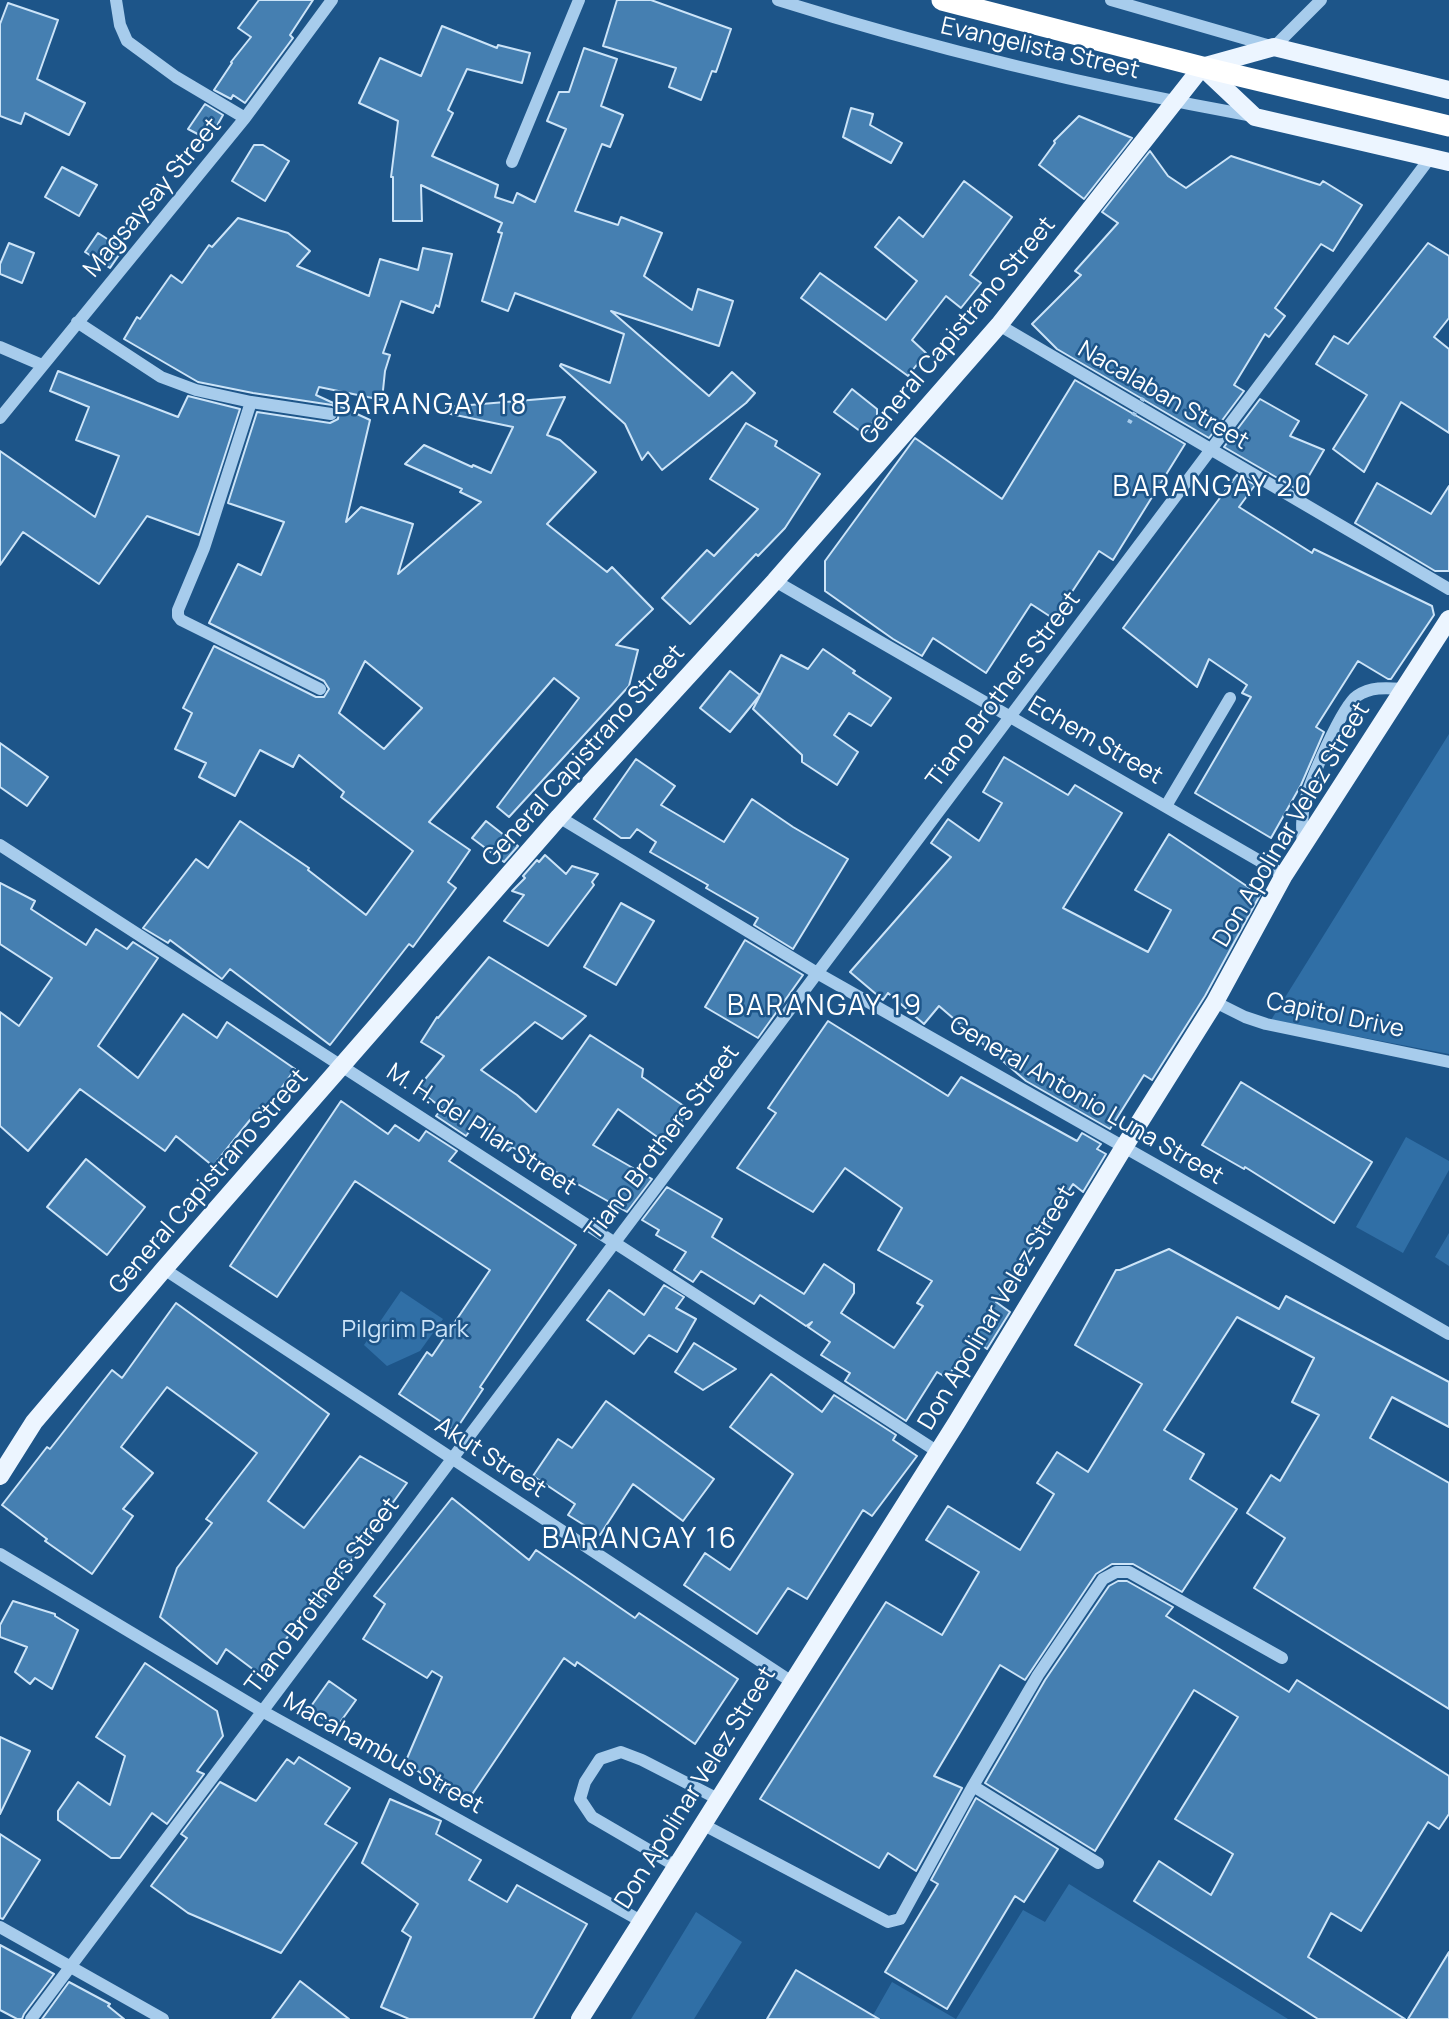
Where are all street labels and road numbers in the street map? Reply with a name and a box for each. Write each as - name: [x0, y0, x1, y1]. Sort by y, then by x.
- street label: Evangelista Street: [938, 12, 1142, 86]
- street label: Magsaysay Street: [78, 113, 228, 283]
- street label: General Capistrano Street: [854, 211, 1062, 451]
- street label: Nacalaban Street: [1073, 335, 1253, 457]
- street label: Tiano Brothers Street: [921, 586, 1087, 794]
- street label: General Capistrano Street: [477, 639, 691, 873]
- street label: Echem Street: [1023, 691, 1167, 791]
- street label: Don Apolinar Velez Street: [1208, 698, 1376, 952]
- street label: Capitol Drive: [1263, 987, 1407, 1045]
- street label: General Antonio Luna Street: [944, 1011, 1228, 1191]
- street label: Tiano Brothers Street: [580, 1039, 746, 1247]
- street label: M. H. del Pilar Street: [381, 1058, 581, 1202]
- street label: General Capistrano Street: [104, 1064, 314, 1300]
- street label: Don Apolinar Velez Street: [913, 1181, 1081, 1435]
- street label: Akut Street: [429, 1412, 551, 1504]
- street label: Tiano Brothers Street: [240, 1492, 406, 1700]
- street label: Don Apolinar Velez Street: [610, 1662, 782, 1914]
- street label: Macahambus Street: [278, 1687, 488, 1821]

